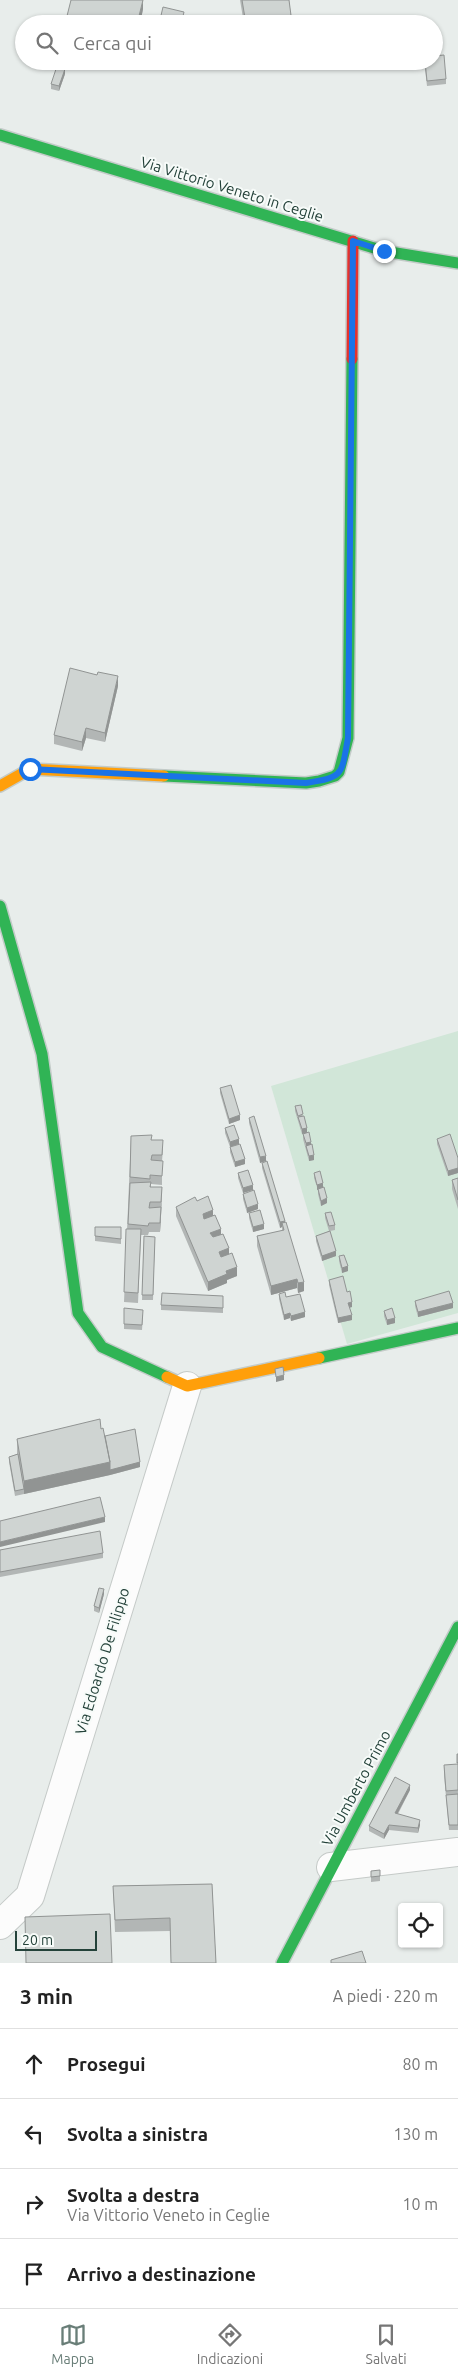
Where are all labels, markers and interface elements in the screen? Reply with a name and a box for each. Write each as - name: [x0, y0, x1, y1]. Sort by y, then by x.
- search box: [15, 15, 443, 70]
- icon: search: [33, 29, 61, 57]
- text: Cerca qui: [73, 32, 152, 54]
- street label: Via Vittorio Veneto in Ceglie: [139, 153, 325, 225]
- route end: [373, 240, 396, 263]
- route start: [19, 758, 42, 781]
- street label: Via Edoardo De Filippo: [72, 1585, 132, 1737]
- street label: Via Umberto Primo: [318, 1727, 394, 1849]
- map controls: [398, 1903, 443, 1948]
- button: locate: [398, 1903, 443, 1948]
- scale bar: [15, 1928, 98, 1951]
- text: 20 m: [22, 1932, 53, 1948]
- text: 3 min: [20, 1984, 73, 2008]
- text: A piedi · 220 m: [333, 1987, 438, 2005]
- icon: ahead: [20, 2050, 48, 2078]
- text: Prosegui: [67, 2053, 146, 2075]
- text: 80 m: [402, 2055, 438, 2073]
- icon: left: [20, 2120, 48, 2148]
- text: Svolta a sinistra: [67, 2123, 208, 2145]
- text: 130 m: [393, 2125, 438, 2143]
- text: Svolta a destra: [67, 2184, 200, 2206]
- icon: right: [20, 2190, 48, 2218]
- text: 10 m: [402, 2195, 438, 2213]
- text: Via Vittorio Veneto in Ceglie: [67, 2206, 270, 2224]
- icon: arrive: [20, 2260, 48, 2288]
- text: Arrivo a destinazione: [67, 2263, 256, 2285]
- tab: Mappa: [51, 2321, 94, 2367]
- tab: Indicazioni: [197, 2321, 263, 2367]
- tab: Salvati: [366, 2321, 407, 2367]

